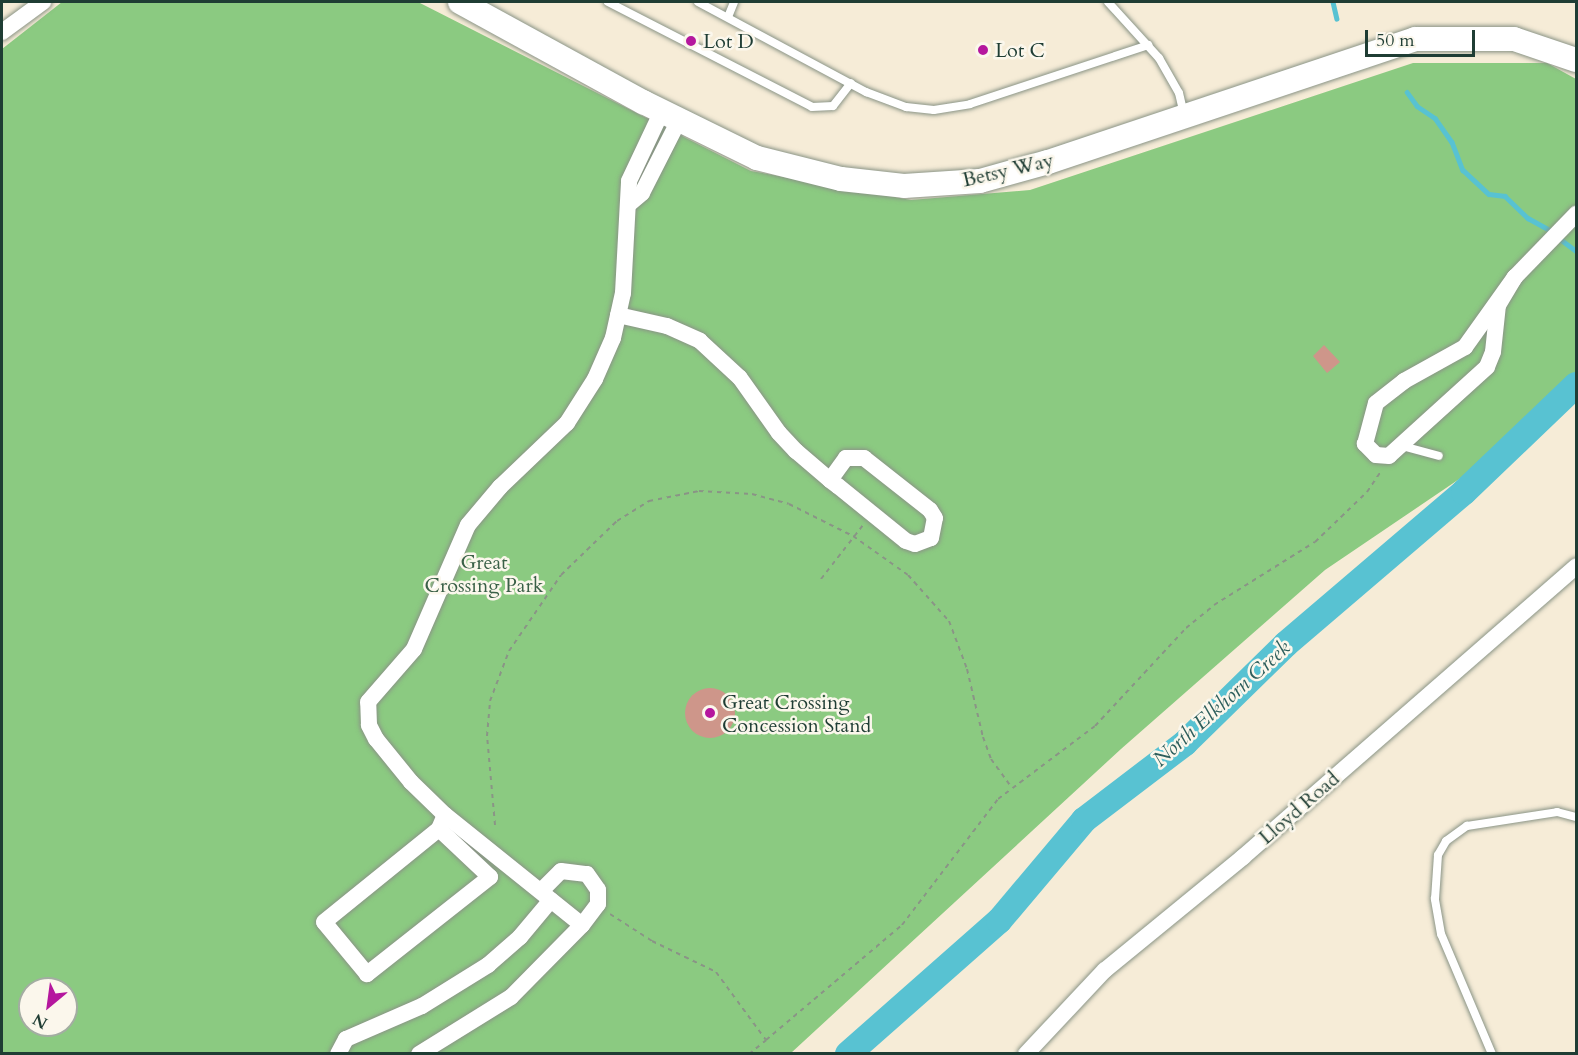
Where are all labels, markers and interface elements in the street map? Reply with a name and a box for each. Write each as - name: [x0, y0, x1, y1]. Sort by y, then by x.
- scale bar: [1368, 18, 1478, 56]
- text: 50 m: [1376, 28, 1415, 53]
- place label: Lot D: [703, 29, 754, 53]
- marker: Lot D: [684, 34, 698, 48]
- place label: Lot C: [995, 38, 1045, 62]
- marker: Lot C: [976, 43, 990, 57]
- street label: Betsy Way: [960, 148, 1056, 192]
- park label: Great Crossing Park: [425, 550, 543, 597]
- water label: North Elkhorn Creek: [1148, 636, 1296, 772]
- place label: Great Crossing Concession Stand: [722, 690, 871, 737]
- marker: Great Crossing Concession Stand: [703, 706, 717, 720]
- street label: Lloyd Road: [1254, 767, 1344, 849]
- north arrow: [18, 977, 78, 1037]
- text: N: [29, 1008, 52, 1034]

